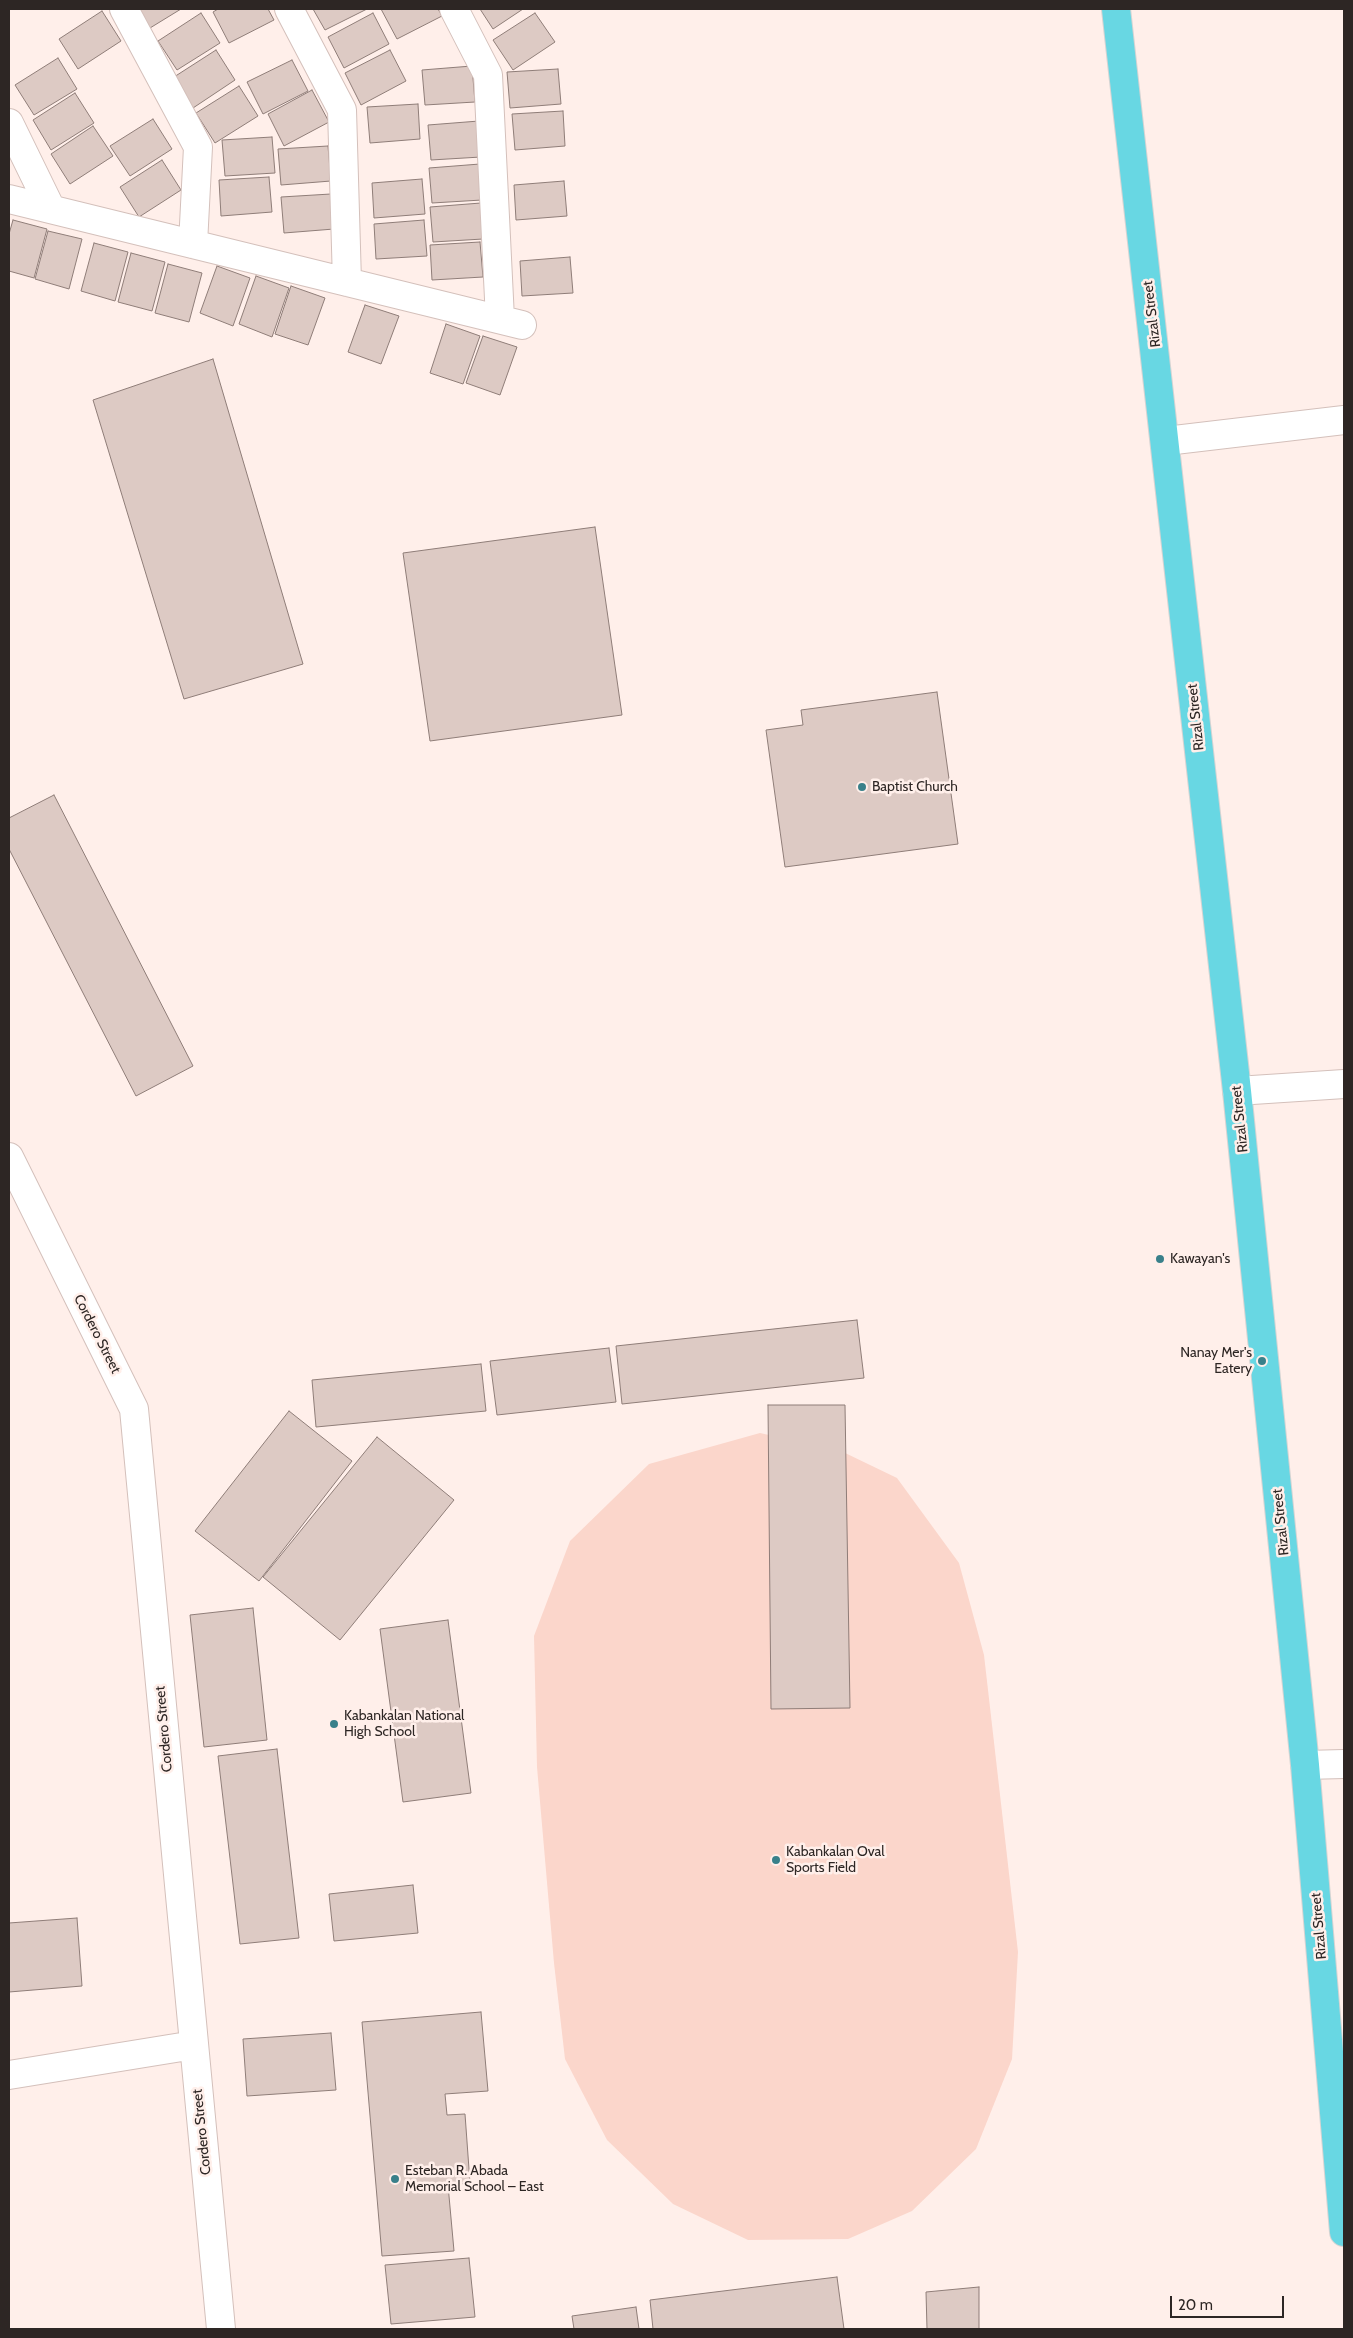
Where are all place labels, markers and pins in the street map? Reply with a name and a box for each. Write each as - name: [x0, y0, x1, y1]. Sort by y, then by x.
- place label: Baptist Church: [872, 779, 958, 795]
- marker: Baptist Church: [856, 781, 868, 793]
- place label: Kawayan's: [1170, 1251, 1230, 1267]
- marker: Kawayan's: [1154, 1253, 1166, 1265]
- place label: Nanay Mer's Eatery: [1180, 1345, 1252, 1378]
- marker: Nanay Mer's Eatery: [1256, 1355, 1268, 1367]
- place label: Kabankalan National High School: [344, 1708, 464, 1740]
- marker: Kabankalan National High School: [328, 1718, 340, 1730]
- place label: Kabankalan Oval Sports Field: [786, 1844, 884, 1876]
- marker: Kabankalan Oval Sports Field: [770, 1854, 782, 1866]
- place label: Esteban R. Abada Memorial School – East: [405, 2163, 544, 2196]
- marker: Esteban R. Abada Memorial School – East: [389, 2173, 401, 2185]

